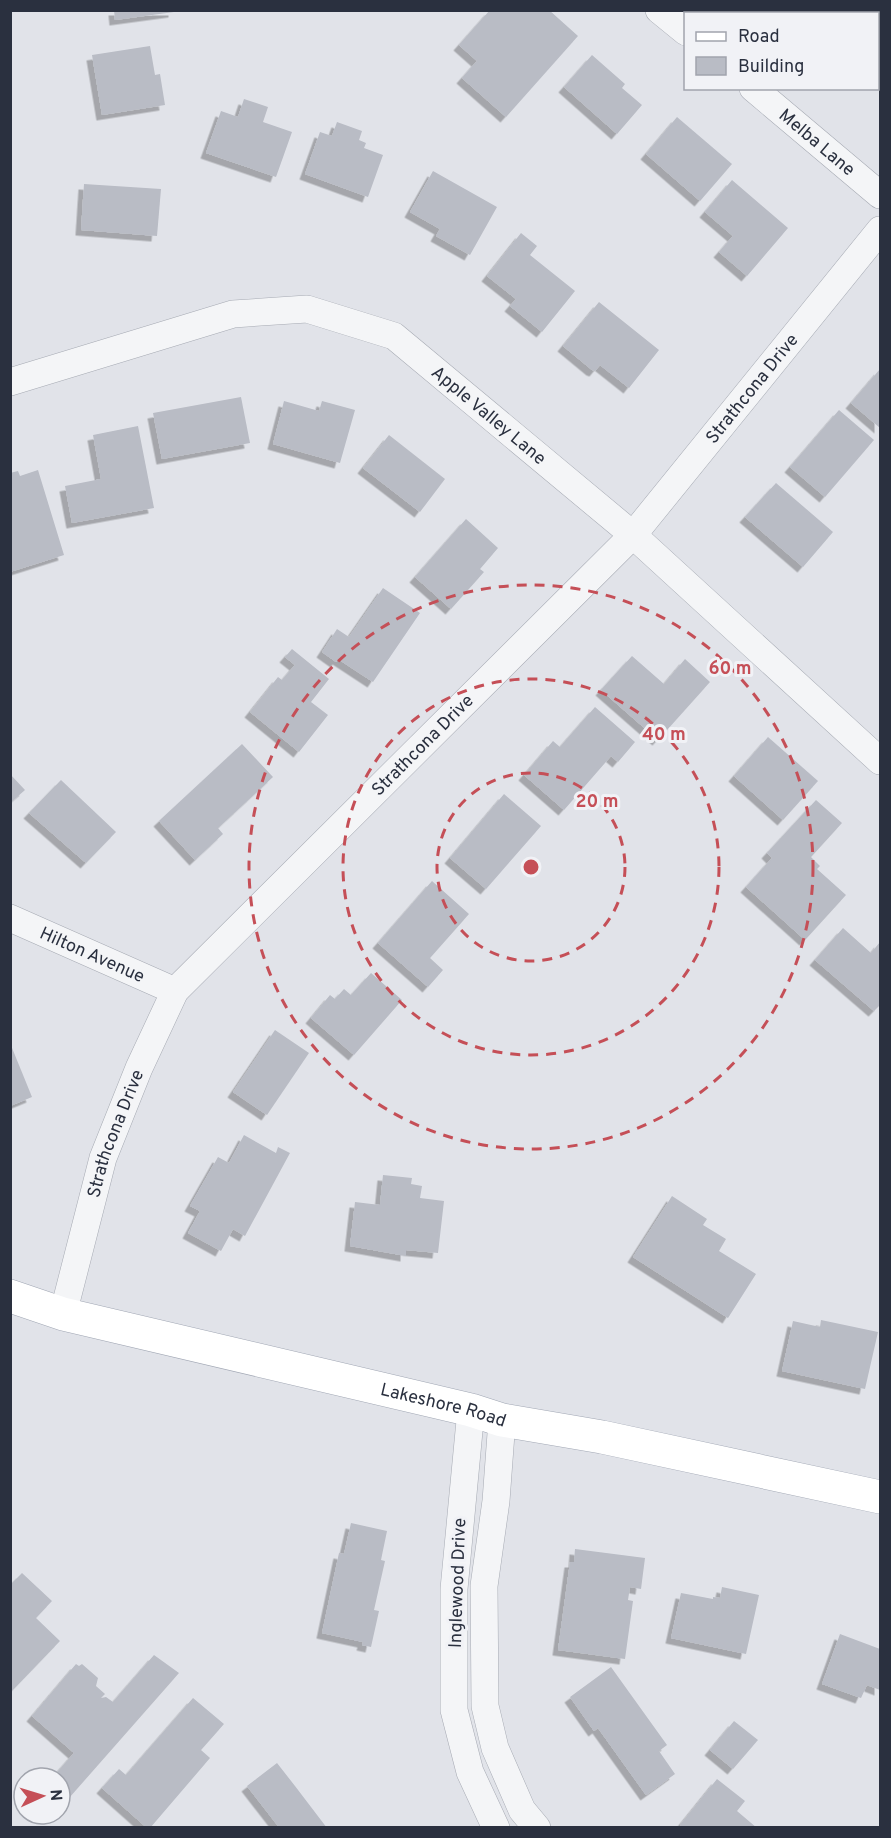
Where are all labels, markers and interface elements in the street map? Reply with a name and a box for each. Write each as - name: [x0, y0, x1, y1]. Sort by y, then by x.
- legend: [684, 12, 879, 90]
- text: Road: [738, 26, 780, 49]
- text: Building: [738, 56, 804, 79]
- street label: Melba Lane: [773, 105, 859, 182]
- street label: Strathcona Drive: [701, 330, 804, 449]
- street label: Apple Valley Lane: [426, 362, 550, 471]
- text: 60 m: [708, 658, 752, 681]
- street label: Strathcona Drive: [367, 690, 479, 802]
- text: 40 m: [642, 724, 686, 747]
- text: 20 m: [575, 791, 619, 814]
- centre of rings: [521, 857, 541, 877]
- street label: Hilton Avenue: [36, 923, 148, 989]
- street label: Strathcona Drive: [83, 1067, 150, 1201]
- street label: Lakeshore Road: [378, 1379, 509, 1434]
- street label: Inglewood Drive: [445, 1518, 472, 1649]
- north arrow: [12, 1766, 72, 1826]
- text: N: [45, 1789, 65, 1802]

